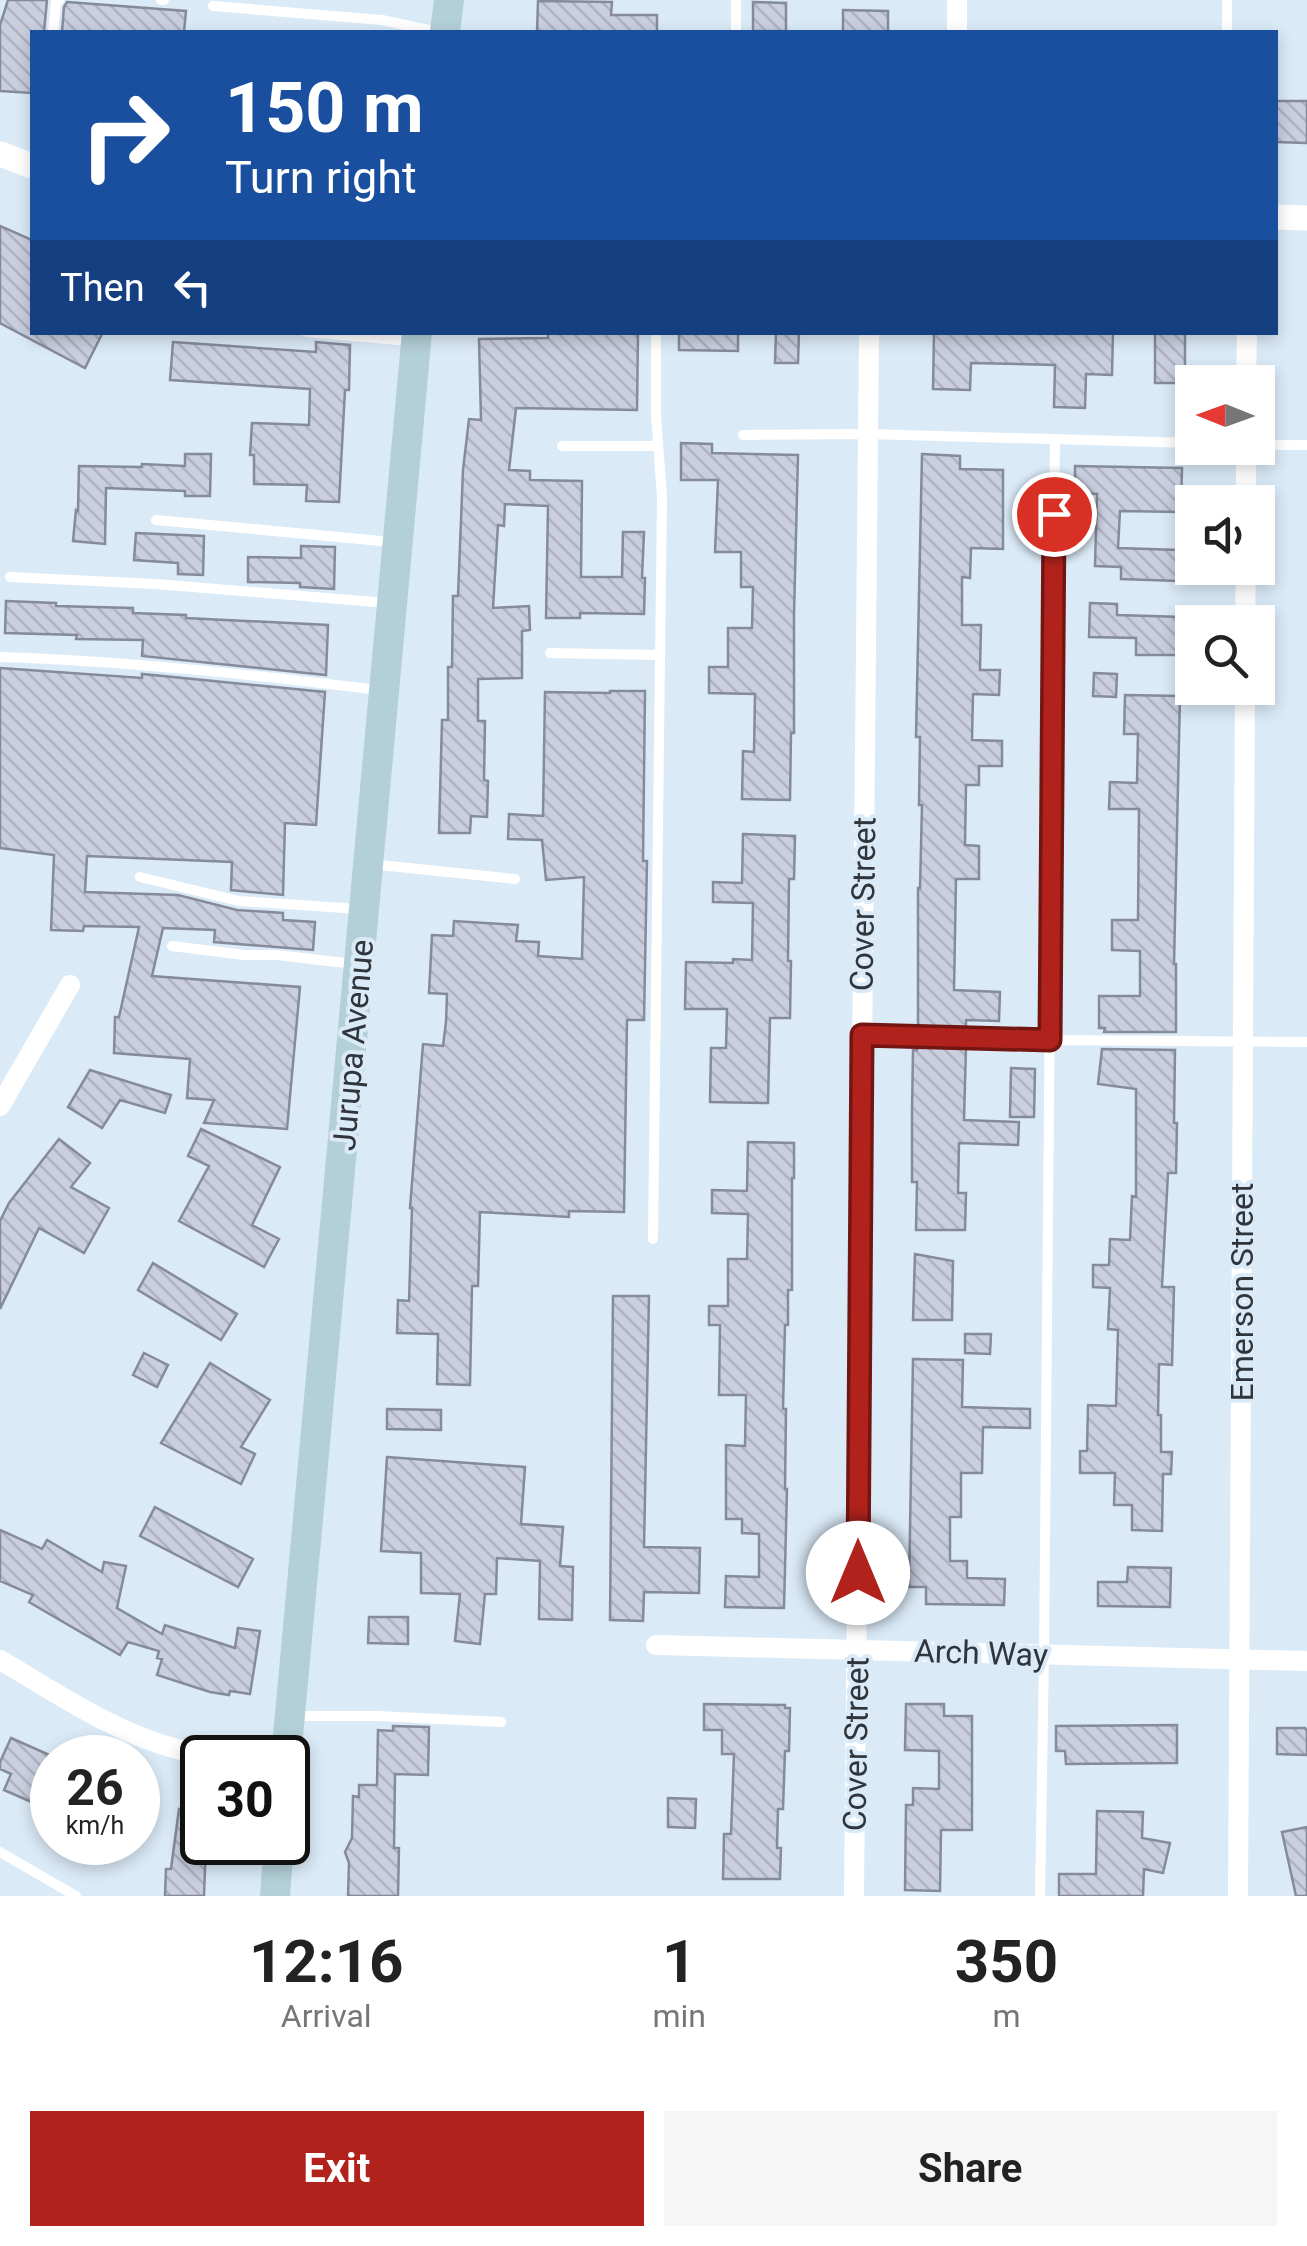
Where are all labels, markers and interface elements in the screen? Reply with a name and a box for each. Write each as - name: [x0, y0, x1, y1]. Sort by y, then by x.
- text: 150 m: [225, 67, 424, 149]
- icon: right: [60, 70, 190, 200]
- text: Turn right: [225, 151, 417, 204]
- icon: left: [165, 260, 220, 315]
- text: Then: [60, 266, 145, 310]
- north arrow: [1175, 365, 1275, 465]
- map controls: [1175, 365, 1275, 705]
- pin: [1012, 472, 1097, 557]
- button: sound: [1175, 485, 1275, 585]
- icon: arrive: [1027, 487, 1082, 542]
- button: search: [1175, 605, 1275, 705]
- street label: Cover Street: [842, 817, 884, 991]
- street label: Jurupa Avenue: [325, 938, 381, 1152]
- street label: Emerson Street: [1223, 1183, 1261, 1401]
- position arrow: [806, 1521, 910, 1625]
- street label: Arch Way: [913, 1632, 1049, 1674]
- street label: Cover Street: [835, 1657, 877, 1831]
- speed limit sign: 30: [180, 1735, 310, 1865]
- text: 26: [66, 1759, 124, 1817]
- text: km/h: [66, 1811, 124, 1840]
- text: 12:16: [249, 1926, 404, 1997]
- text: 1: [662, 1926, 696, 1997]
- text: 350: [955, 1926, 1058, 1997]
- text: Arrival: [281, 1997, 372, 2035]
- text: min: [652, 1997, 706, 2035]
- text: m: [992, 1997, 1020, 2035]
- button: Exit: [30, 2111, 644, 2226]
- button: Share: [664, 2111, 1277, 2226]

